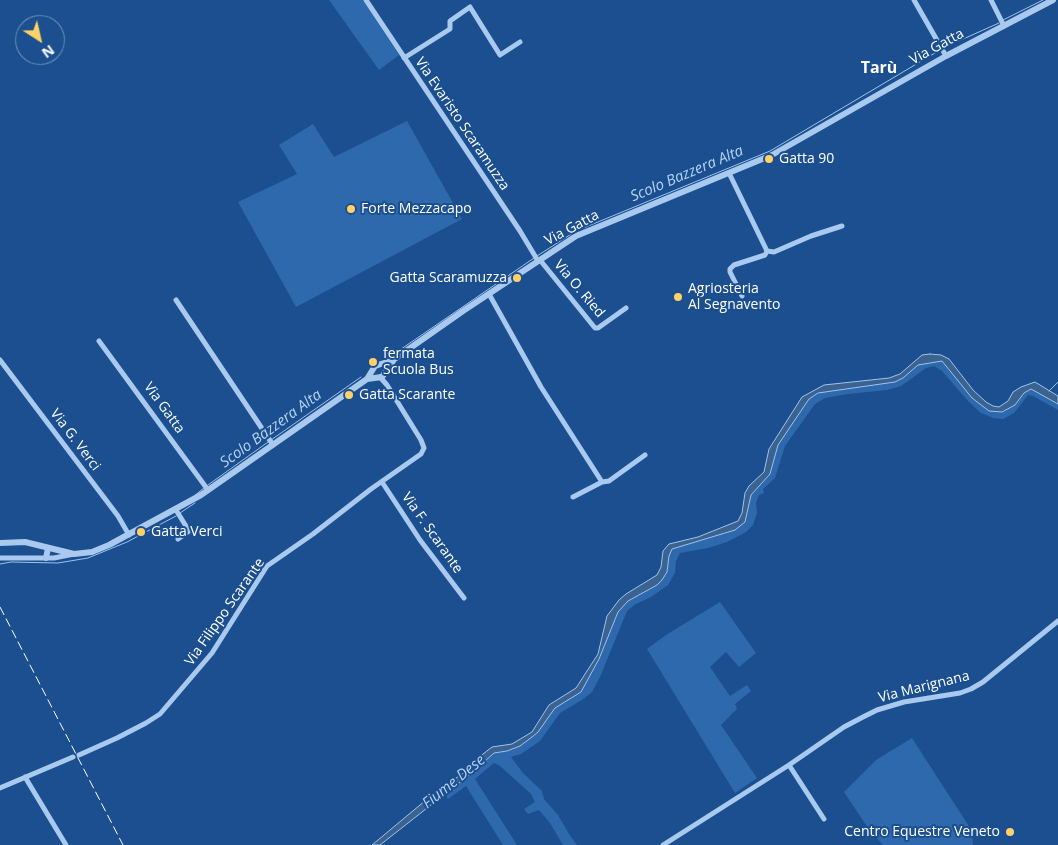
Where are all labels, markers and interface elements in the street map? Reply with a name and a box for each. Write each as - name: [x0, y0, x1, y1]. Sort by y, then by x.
- north arrow: [15, 15, 65, 65]
- street label: Via Gatta: [907, 25, 967, 69]
- text: N: [38, 41, 58, 63]
- street label: Via Evaristo Scaramuzza: [411, 54, 513, 194]
- district label: Tarù: [861, 58, 897, 78]
- water label: Scolo Bazzera Alta: [628, 142, 746, 206]
- place label: Gatta 90: [779, 151, 834, 167]
- marker: Gatta 90: [763, 153, 775, 165]
- place label: Forte Mezzacapo: [361, 201, 472, 217]
- marker: Forte Mezzacapo: [345, 203, 357, 215]
- street label: Via Gatta: [542, 207, 602, 249]
- street label: Via O. Ried: [550, 257, 608, 321]
- place label: Gatta Scaramuzza: [390, 270, 507, 286]
- marker: Gatta Scaramuzza: [511, 272, 523, 284]
- place label: Agriosteria Al Segnavento: [688, 281, 780, 314]
- marker: Agriosteria Al Segnavento: [672, 291, 684, 303]
- place label: fermata Scuola Bus: [383, 346, 454, 378]
- marker: fermata Scuola Bus: [367, 356, 379, 368]
- street label: Via Gatta: [140, 379, 188, 437]
- water label: Scolo Bazzera Alta: [217, 386, 325, 472]
- place label: Gatta Scarante: [359, 387, 455, 403]
- marker: Gatta Scarante: [343, 389, 355, 401]
- street label: Via G. Verci: [46, 406, 104, 474]
- street label: Via F. Scarante: [398, 489, 466, 577]
- place label: Gatta Verci: [151, 524, 223, 540]
- marker: Gatta Verci: [135, 526, 147, 538]
- street label: Via Filippo Scarante: [182, 555, 268, 669]
- street label: Via Marignana: [877, 668, 971, 706]
- water label: Fiume Dese: [419, 751, 489, 813]
- place label: Centro Equestre Veneto: [844, 824, 1000, 840]
- marker: Centro Equestre Veneto: [1004, 826, 1016, 838]

